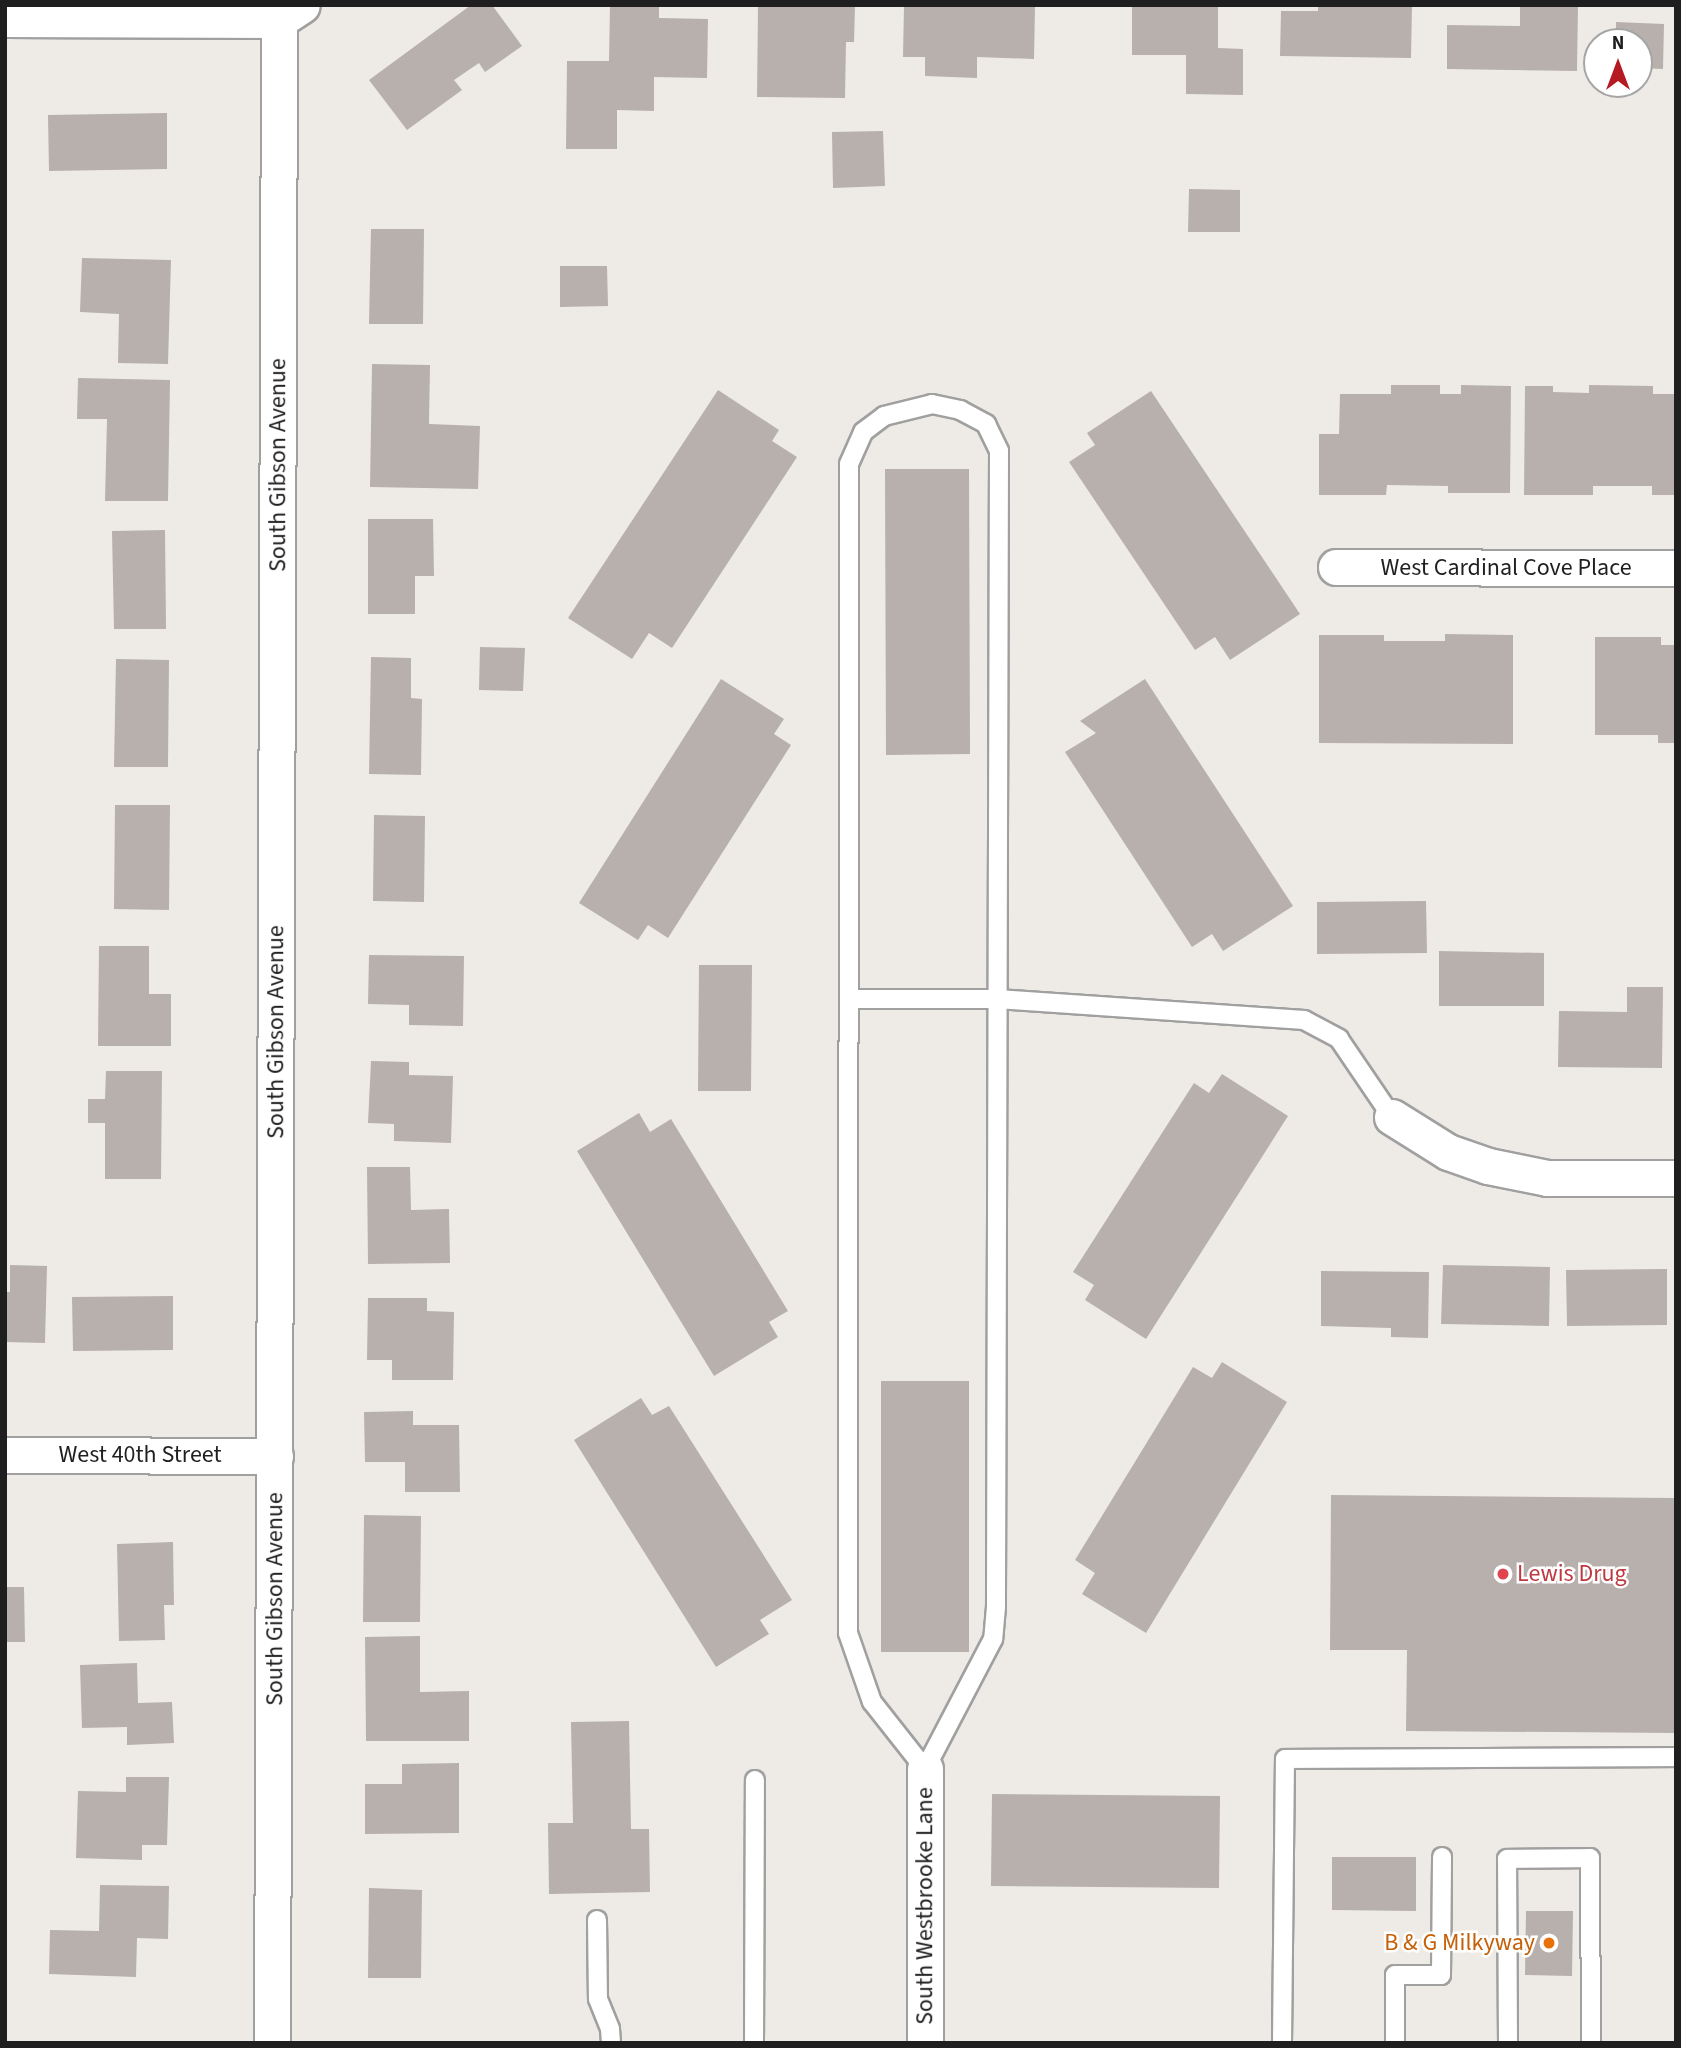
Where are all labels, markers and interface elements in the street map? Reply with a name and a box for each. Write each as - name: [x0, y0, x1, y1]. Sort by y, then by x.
- north arrow: [1583, 28, 1653, 98]
- text: N: [1612, 30, 1624, 57]
- street label: South Gibson Avenue: [264, 358, 292, 572]
- street label: West Cardinal Cove Place: [1380, 554, 1632, 582]
- street label: South Gibson Avenue: [262, 925, 290, 1139]
- street label: West 40th Street: [58, 1441, 222, 1469]
- street label: South Gibson Avenue: [261, 1492, 289, 1706]
- place label: Lewis Drug: [1517, 1560, 1627, 1588]
- marker: Lewis Drug: [1495, 1566, 1511, 1582]
- street label: South Westbrooke Lane: [911, 1787, 939, 2025]
- place label: B & G Milkyway: [1384, 1929, 1535, 1957]
- marker: B & G Milkyway: [1541, 1935, 1557, 1951]

